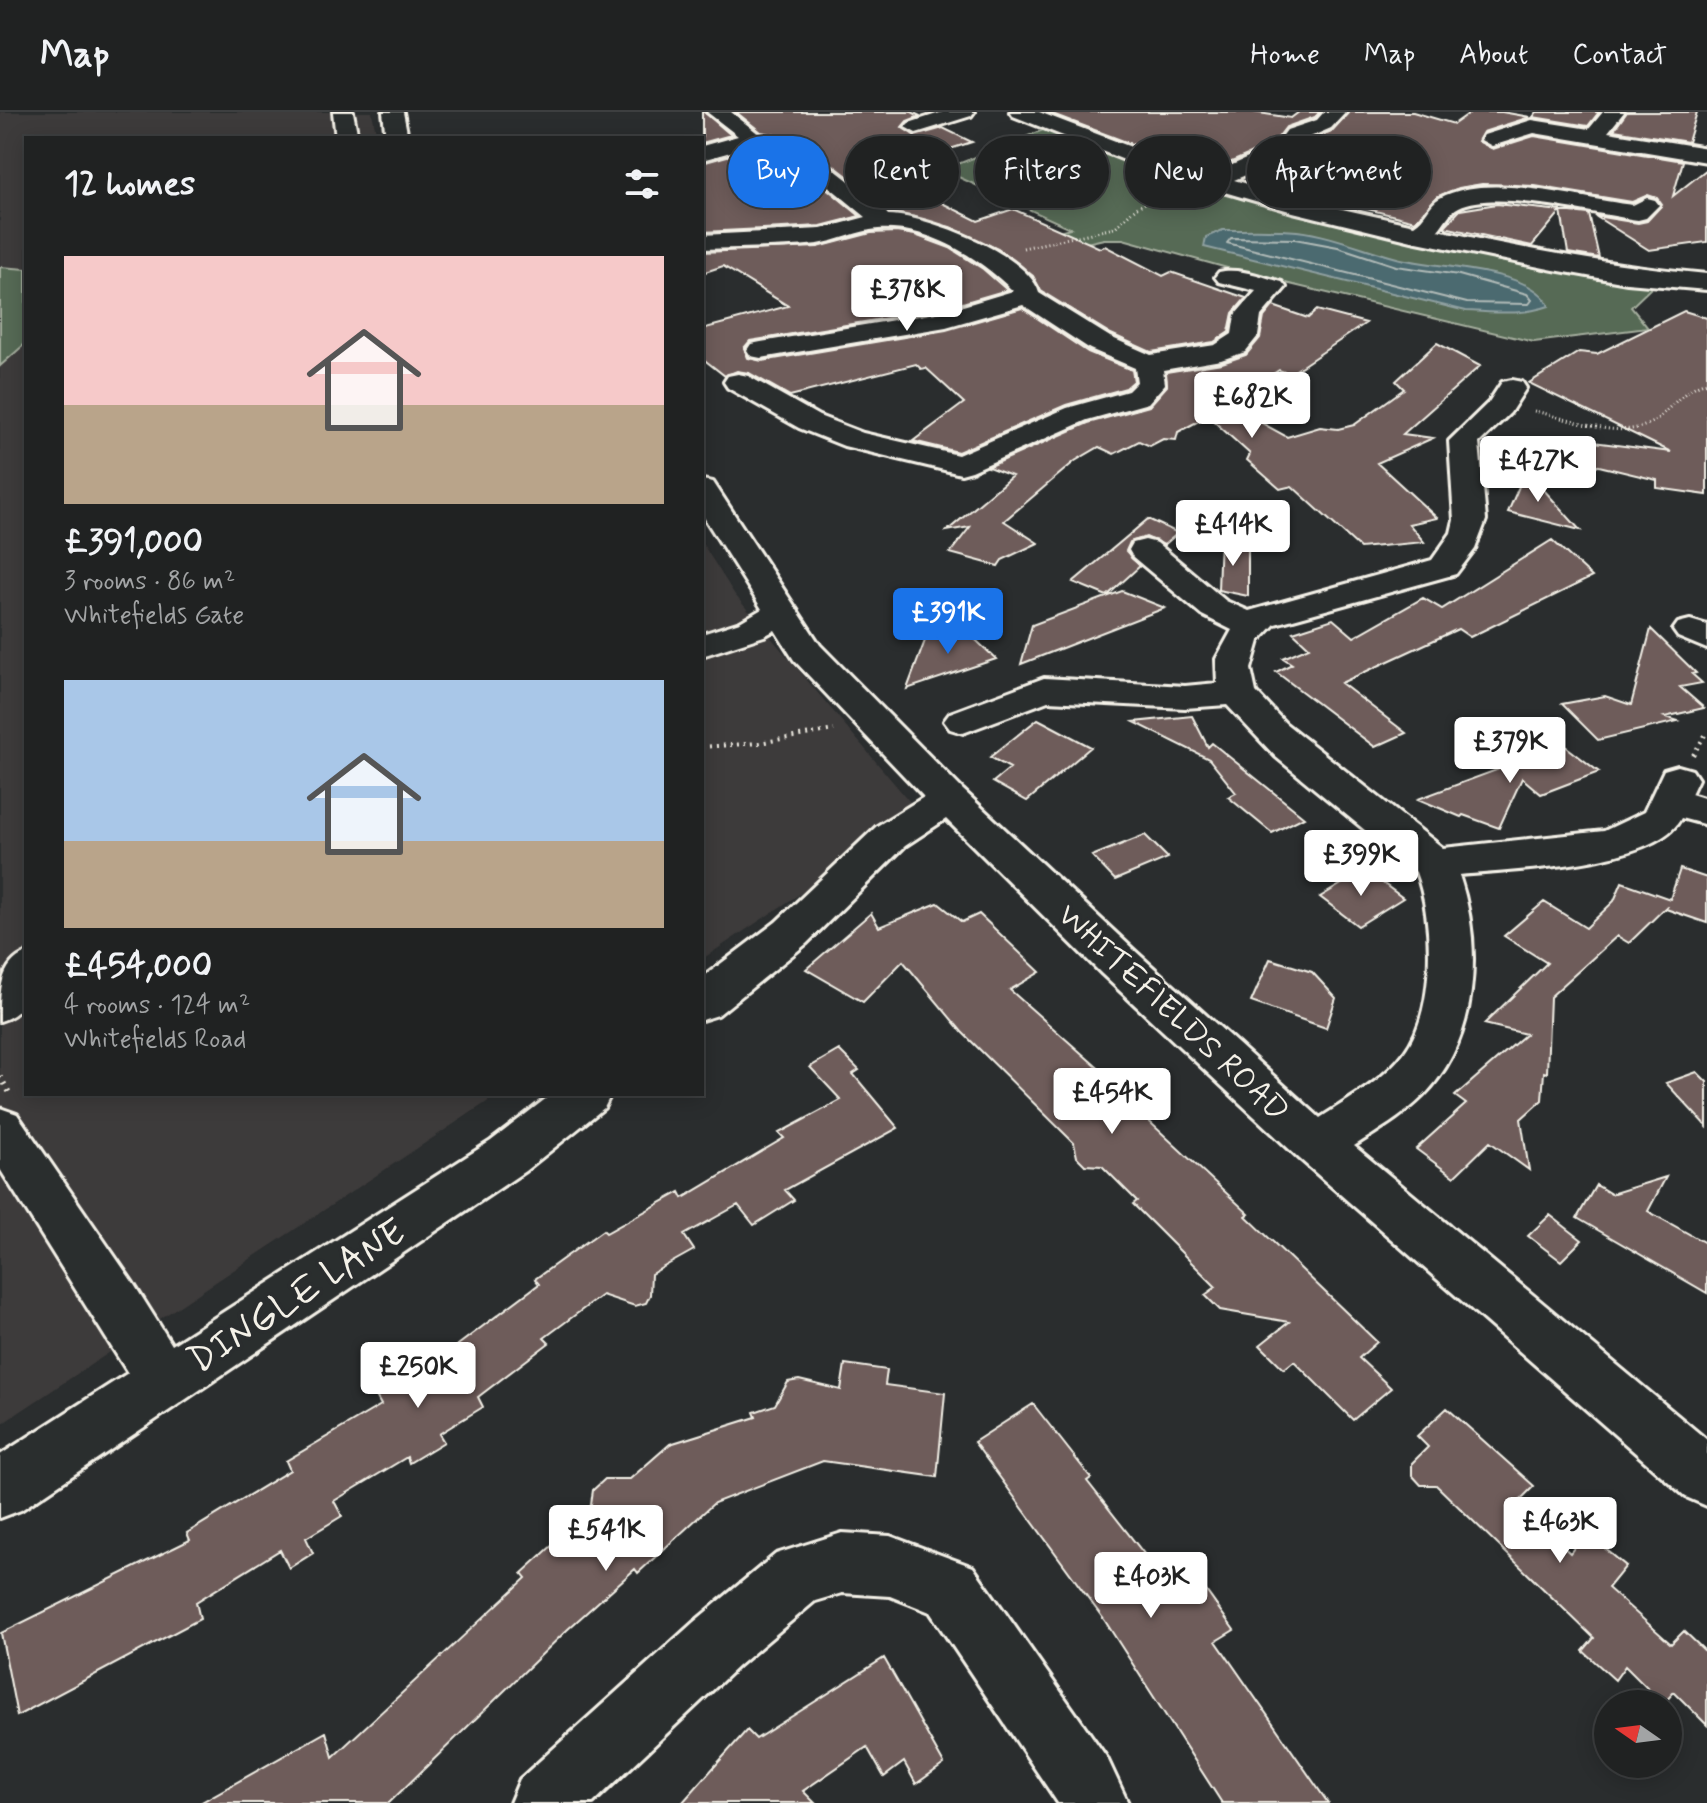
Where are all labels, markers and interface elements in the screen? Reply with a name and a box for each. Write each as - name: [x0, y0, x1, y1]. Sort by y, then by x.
- text: Map: [40, 31, 110, 80]
- text: Home: [1250, 37, 1320, 74]
- text: Map: [1364, 37, 1415, 74]
- text: About: [1459, 37, 1528, 74]
- text: Contact: [1572, 37, 1667, 74]
- chip: Buy: [728, 136, 829, 208]
- chip: Rent: [845, 136, 959, 208]
- chip: Filters: [975, 136, 1109, 208]
- chip: New: [1125, 136, 1231, 208]
- chip: Apartment: [1247, 136, 1431, 208]
- text: 12 homes: [64, 162, 195, 207]
- icon: filters: [620, 162, 664, 206]
- pin: £378K: [851, 265, 963, 333]
- text: £378K: [869, 274, 945, 308]
- icon: home: [292, 308, 436, 452]
- pin: £682K: [1196, 372, 1308, 440]
- text: £682K: [1212, 381, 1292, 415]
- pin: £427K: [1482, 436, 1594, 504]
- text: £427K: [1498, 445, 1578, 479]
- pin: £414K: [1177, 500, 1289, 568]
- text: £414K: [1194, 509, 1272, 543]
- text: £391,000: [64, 520, 203, 565]
- text: 3 rooms · 86 m²: [64, 565, 235, 599]
- pin: £391K: [892, 588, 1004, 656]
- text: £391K: [911, 597, 985, 631]
- text: Whitefields Gate: [64, 599, 244, 633]
- pin: £379K: [1454, 717, 1566, 785]
- text: £379K: [1472, 726, 1548, 760]
- icon: home: [292, 732, 436, 876]
- pin: £399K: [1305, 830, 1417, 898]
- text: £399K: [1322, 839, 1400, 873]
- street label: WHITEFIELDS ROAD: [1048, 895, 1297, 1132]
- text: £454,000: [64, 944, 212, 989]
- text: 4 rooms · 124 m²: [64, 989, 250, 1023]
- text: Whitefields Road: [64, 1023, 246, 1057]
- pin: £454K: [1056, 1068, 1168, 1136]
- text: £454K: [1072, 1077, 1152, 1111]
- street label: DINGLE LANE: [179, 1208, 416, 1386]
- pin: £250K: [362, 1342, 474, 1410]
- text: £250K: [379, 1351, 457, 1385]
- pin: £463K: [1504, 1497, 1616, 1565]
- pin: £541K: [550, 1505, 662, 1573]
- text: £463K: [1522, 1506, 1598, 1540]
- text: £541K: [567, 1514, 645, 1548]
- pin: £403K: [1095, 1552, 1207, 1620]
- text: £403K: [1112, 1561, 1190, 1595]
- north arrow: [1594, 1690, 1682, 1778]
- map controls: [1594, 1690, 1682, 1778]

